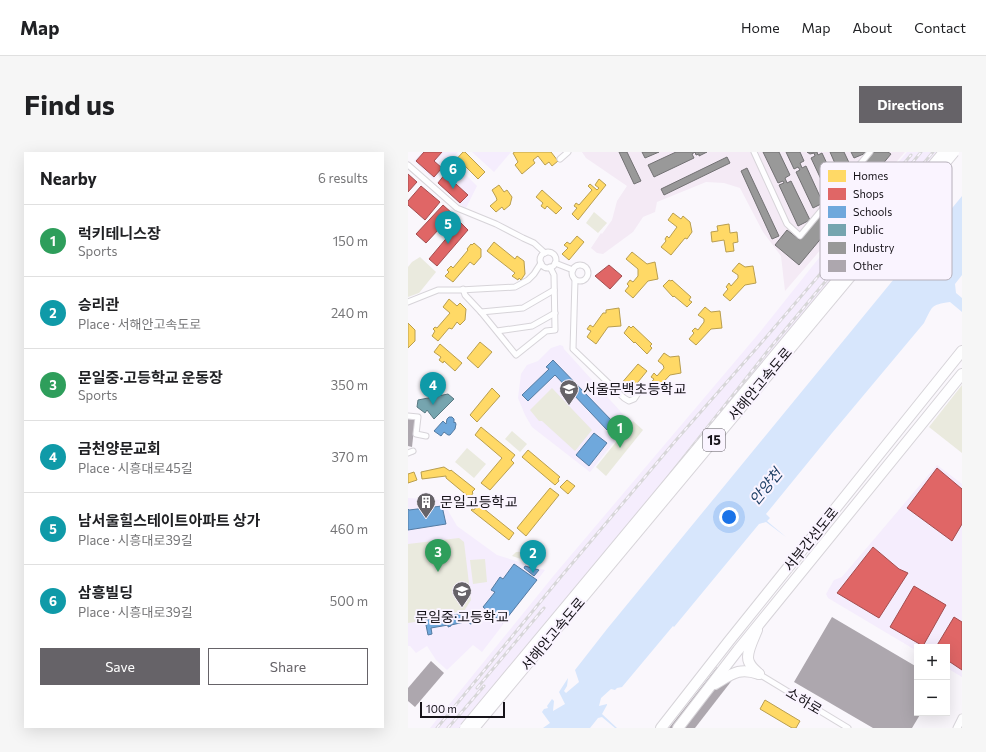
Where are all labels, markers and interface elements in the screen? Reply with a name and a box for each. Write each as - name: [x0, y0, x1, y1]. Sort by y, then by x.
- text: Map: [20, 16, 59, 39]
- text: Home: [741, 19, 780, 36]
- text: Map: [802, 19, 830, 36]
- text: About: [852, 19, 892, 36]
- text: Contact: [914, 19, 966, 36]
- button: Directions: [859, 86, 962, 123]
- text: Find us: [24, 87, 115, 121]
- pin: 6: [440, 156, 466, 189]
- legend: [820, 162, 952, 280]
- text: Nearby: [40, 168, 97, 189]
- text: Homes: [853, 169, 888, 182]
- text: 6 results: [318, 170, 368, 186]
- text: Shops: [853, 187, 884, 200]
- text: Schools: [853, 205, 892, 218]
- pin: 5: [435, 211, 461, 244]
- text: Public: [853, 223, 884, 236]
- text: 럭키테니스장: [78, 224, 161, 242]
- text: 1: [50, 233, 56, 249]
- text: 150 m: [333, 233, 368, 249]
- text: Industry: [853, 241, 895, 254]
- text: Sports: [78, 243, 118, 259]
- text: Other: [853, 259, 884, 272]
- text: 승리관: [78, 295, 119, 313]
- text: 2: [49, 305, 57, 321]
- text: 240 m: [331, 305, 368, 321]
- text: Place · 서해안고속도로: [78, 316, 201, 332]
- street label: 서해안고속도로: [724, 344, 795, 424]
- text: 문일중·고등학교 운동장: [78, 368, 223, 386]
- pin: 4: [420, 372, 446, 405]
- text: 3: [49, 377, 57, 393]
- text: 350 m: [331, 377, 368, 393]
- school or university icon: 서울문백초등학교: [558, 378, 580, 406]
- place label: 서울문백초등학교: [583, 380, 686, 397]
- text: Sports: [78, 387, 118, 403]
- pin: 1: [607, 415, 633, 448]
- road number: 15: [703, 429, 725, 451]
- text: 금천양문교회: [78, 439, 161, 457]
- text: 4: [49, 449, 57, 465]
- text: 370 m: [331, 449, 368, 465]
- text: Place · 시흥대로45길: [78, 460, 193, 476]
- water label: 안양천: [745, 463, 787, 508]
- building icon: 문일고등학교: [415, 491, 437, 519]
- place label: 문일고등학교: [440, 493, 517, 510]
- street label: 서부간선도로: [780, 503, 842, 574]
- your location: [719, 507, 739, 527]
- text: 남서울힐스테이트아파트 상가: [78, 511, 260, 529]
- text: 5: [49, 521, 57, 537]
- text: 460 m: [330, 521, 368, 537]
- text: Place · 시흥대로39길: [78, 532, 193, 548]
- pin: 3: [425, 539, 451, 572]
- pin: 2: [520, 540, 546, 573]
- school or university icon: 문일중·고등학교: [451, 580, 473, 608]
- text: 삼흥빌딩: [78, 583, 133, 601]
- text: 6: [49, 593, 57, 609]
- text: 500 m: [330, 593, 368, 609]
- street label: 서해안고속도로: [517, 594, 588, 674]
- text: Place · 시흥대로39길: [78, 604, 193, 620]
- place label: 문일중·고등학교: [415, 608, 509, 625]
- map controls: [914, 644, 950, 716]
- button: +: [914, 644, 950, 680]
- button: Save: [40, 648, 200, 685]
- button: Share: [208, 648, 368, 685]
- button: −: [914, 680, 950, 716]
- street label: 소하로: [783, 683, 825, 718]
- scale bar: [420, 700, 505, 719]
- text: 100 m: [426, 702, 457, 715]

